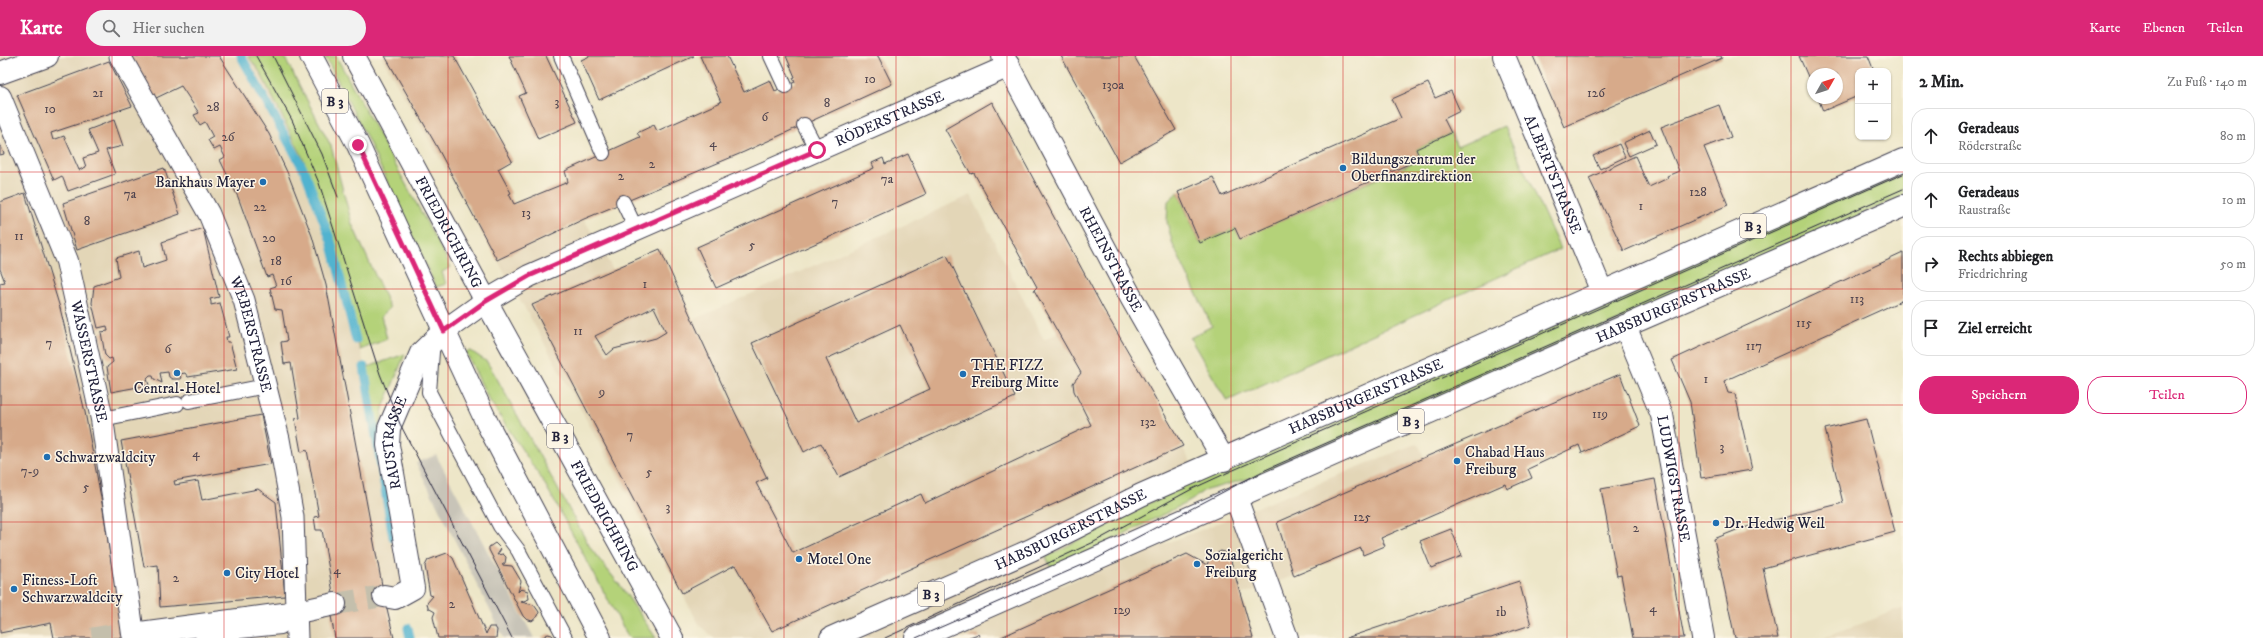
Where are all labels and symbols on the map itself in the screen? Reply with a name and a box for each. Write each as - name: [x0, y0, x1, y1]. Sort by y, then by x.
- north arrow: [1807, 68, 1843, 104]
- house number: 10: [864, 71, 876, 87]
- house number: 130a: [1102, 77, 1125, 93]
- house number: 21: [92, 85, 104, 101]
- house number: 126: [1587, 85, 1606, 101]
- street label: RÖDERSTRASSE: [832, 86, 947, 151]
- road number: B 3: [322, 89, 348, 113]
- house number: 3: [555, 94, 560, 110]
- house number: 8: [824, 95, 830, 111]
- house number: 28: [207, 99, 219, 115]
- house number: 10: [44, 101, 56, 117]
- house number: 6: [762, 109, 770, 125]
- street label: ALBERTSTRASSE: [1519, 112, 1586, 237]
- house number: 26: [221, 129, 236, 145]
- house number: 4: [709, 135, 717, 151]
- route end: [349, 136, 367, 154]
- route start: [808, 141, 826, 159]
- place label: Bildungszentrum der Oberfinanzdirektion: [1351, 150, 1476, 186]
- house number: 2: [649, 156, 656, 172]
- marker: Bildungszentrum der Oberfinanzdirektion: [1338, 163, 1348, 173]
- house number: 2: [618, 168, 625, 184]
- house number: 7a: [881, 171, 894, 187]
- place label: Bankhaus Mayer: [155, 173, 255, 192]
- street label: FRIEDRICHRING: [411, 173, 487, 292]
- marker: Bankhaus Mayer: [258, 177, 268, 187]
- house number: 128: [1689, 184, 1707, 200]
- house number: 7a: [124, 186, 137, 202]
- house number: 7: [832, 194, 839, 210]
- house number: 1: [1639, 198, 1644, 214]
- house number: 22: [254, 199, 267, 215]
- street label: RHEINSTRASSE: [1075, 203, 1147, 316]
- house number: 13: [521, 205, 531, 221]
- house number: 8: [84, 213, 90, 229]
- road number: B 3: [1740, 214, 1766, 238]
- house number: 11: [14, 228, 24, 244]
- house number: 20: [262, 230, 276, 246]
- house number: 5: [749, 237, 756, 253]
- house number: 18: [270, 253, 282, 269]
- street label: HABSBURGERSTRASSE: [1593, 264, 1754, 348]
- street label: WEBERSTRASSE: [225, 273, 276, 395]
- house number: 16: [280, 273, 293, 289]
- house number: 1: [643, 276, 648, 292]
- house number: 113: [1850, 291, 1864, 307]
- street label: WASSERSTRASSE: [66, 298, 112, 425]
- house number: 115: [1796, 315, 1812, 331]
- house number: 11: [573, 323, 583, 339]
- house number: 7: [46, 335, 53, 351]
- house number: 117: [1746, 338, 1762, 354]
- house number: 6: [165, 341, 173, 357]
- street label: HABSBURGERSTRASSE: [1286, 354, 1446, 439]
- place label: THE FIZZ Freiburg Mitte: [971, 356, 1059, 392]
- marker: Central-Hotel: [172, 368, 182, 378]
- marker: THE FIZZ Freiburg Mitte: [958, 369, 968, 379]
- house number: 1: [1704, 371, 1709, 387]
- place label: Central-Hotel: [134, 379, 221, 398]
- house number: 9: [598, 384, 605, 400]
- street label: RAUSTRASSE: [378, 393, 412, 491]
- house number: 119: [1592, 406, 1608, 422]
- road number: B 3: [1398, 409, 1424, 433]
- house number: 132: [1140, 414, 1157, 430]
- street label: LUDWIGSTRASSE: [1652, 414, 1694, 544]
- road number: B 3: [547, 424, 573, 448]
- house number: 7: [627, 427, 634, 443]
- house number: 3: [1720, 439, 1725, 455]
- place label: Chabad Haus Freiburg: [1465, 443, 1545, 479]
- house number: 4: [192, 445, 200, 461]
- place label: Schwarzwaldcity: [55, 448, 156, 467]
- marker: Schwarzwaldcity: [42, 452, 52, 462]
- marker: Chabad Haus Freiburg: [1452, 456, 1462, 466]
- street label: FRIEDRICHRING: [566, 457, 643, 576]
- house number: 7-9: [21, 463, 39, 479]
- house number: 5: [646, 464, 653, 480]
- house number: 5: [83, 479, 90, 495]
- street label: HABSBURGERSTRASSE: [992, 485, 1150, 575]
- house number: 3: [666, 499, 671, 515]
- house number: 125: [1353, 509, 1371, 525]
- place label: Dr. Hedwig Weil: [1724, 514, 1825, 533]
- marker: Dr. Hedwig Weil: [1711, 518, 1721, 528]
- house number: 2: [1633, 520, 1640, 536]
- place label: Sozialgericht Freiburg: [1205, 546, 1284, 582]
- place label: Motel One: [807, 550, 871, 569]
- marker: Motel One: [794, 554, 804, 564]
- marker: Sozialgericht Freiburg: [1192, 559, 1202, 569]
- house number: 4: [333, 562, 341, 578]
- place label: City Hotel: [235, 564, 300, 583]
- marker: City Hotel: [222, 568, 232, 578]
- house number: 2: [173, 570, 180, 586]
- place label: Fitness-Loft Schwarzwaldcity: [22, 571, 123, 607]
- road number: B 3: [918, 582, 944, 606]
- marker: Fitness-Loft Schwarzwaldcity: [9, 584, 19, 594]
- house number: 2: [449, 596, 456, 612]
- house number: 4: [1649, 600, 1657, 616]
- house number: 129: [1113, 602, 1131, 618]
- house number: 1b: [1496, 604, 1506, 620]

